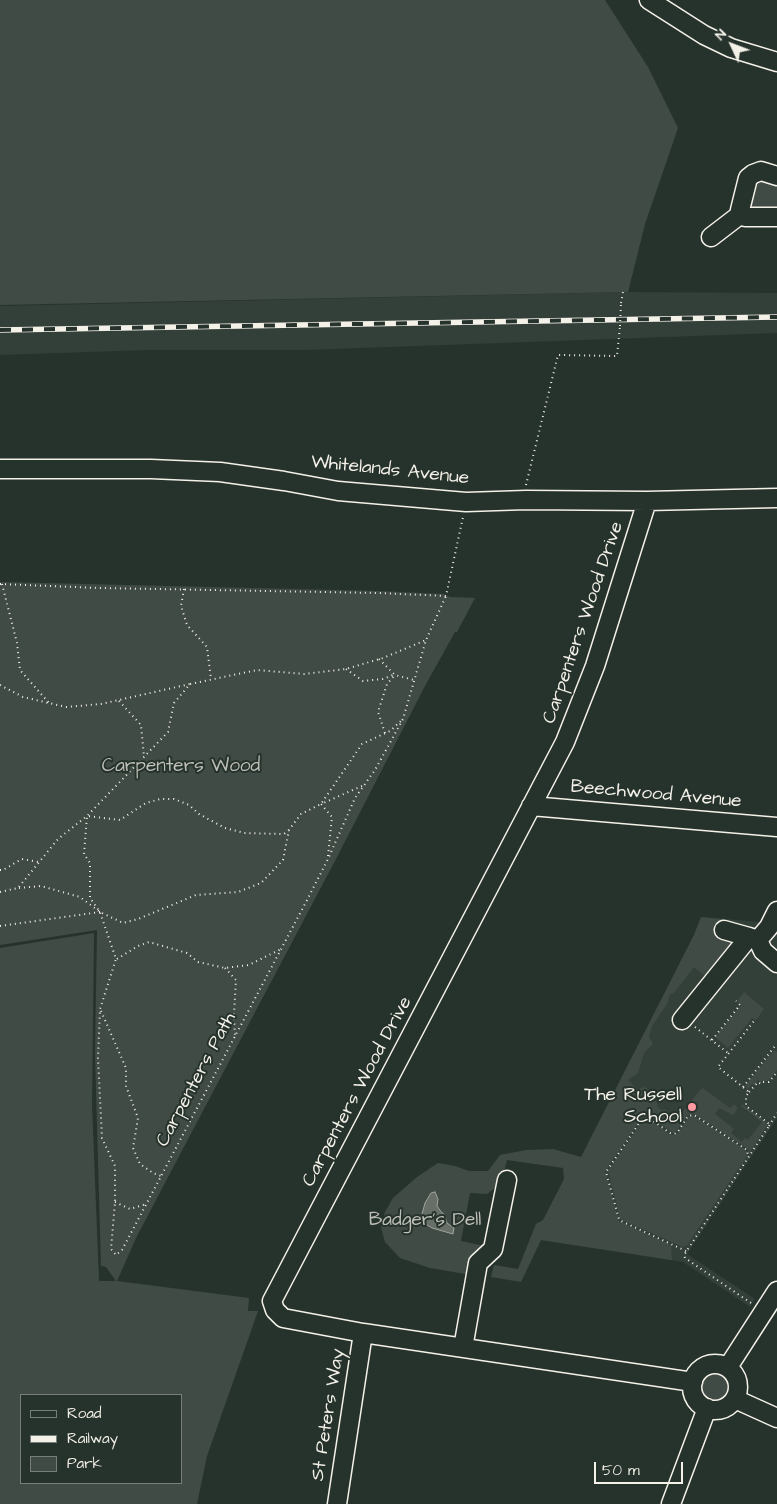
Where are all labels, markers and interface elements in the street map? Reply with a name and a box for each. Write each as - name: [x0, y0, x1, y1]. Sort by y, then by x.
- north arrow: [707, 20, 757, 70]
- text: N: [711, 25, 731, 45]
- street label: Whitelands Avenue: [310, 451, 470, 491]
- street label: Carpenters Wood Drive: [539, 519, 629, 727]
- park label: Carpenters Wood: [102, 756, 260, 778]
- street label: Beechwood Avenue: [570, 776, 742, 814]
- street label: Carpenters Wood Drive: [298, 993, 418, 1191]
- street label: Carpenters Path: [152, 1009, 242, 1151]
- place label: The Russell School: [584, 1085, 682, 1129]
- marker: The Russell School: [686, 1101, 698, 1113]
- park label: Badger's Dell: [369, 1210, 481, 1232]
- street label: St Peters Way: [307, 1347, 351, 1483]
- legend: [20, 1394, 182, 1484]
- text: Road: [67, 1403, 101, 1424]
- text: Railway: [67, 1428, 118, 1449]
- scale bar: [597, 1452, 686, 1484]
- text: Park: [67, 1453, 102, 1474]
- text: 50 m: [602, 1460, 640, 1481]

